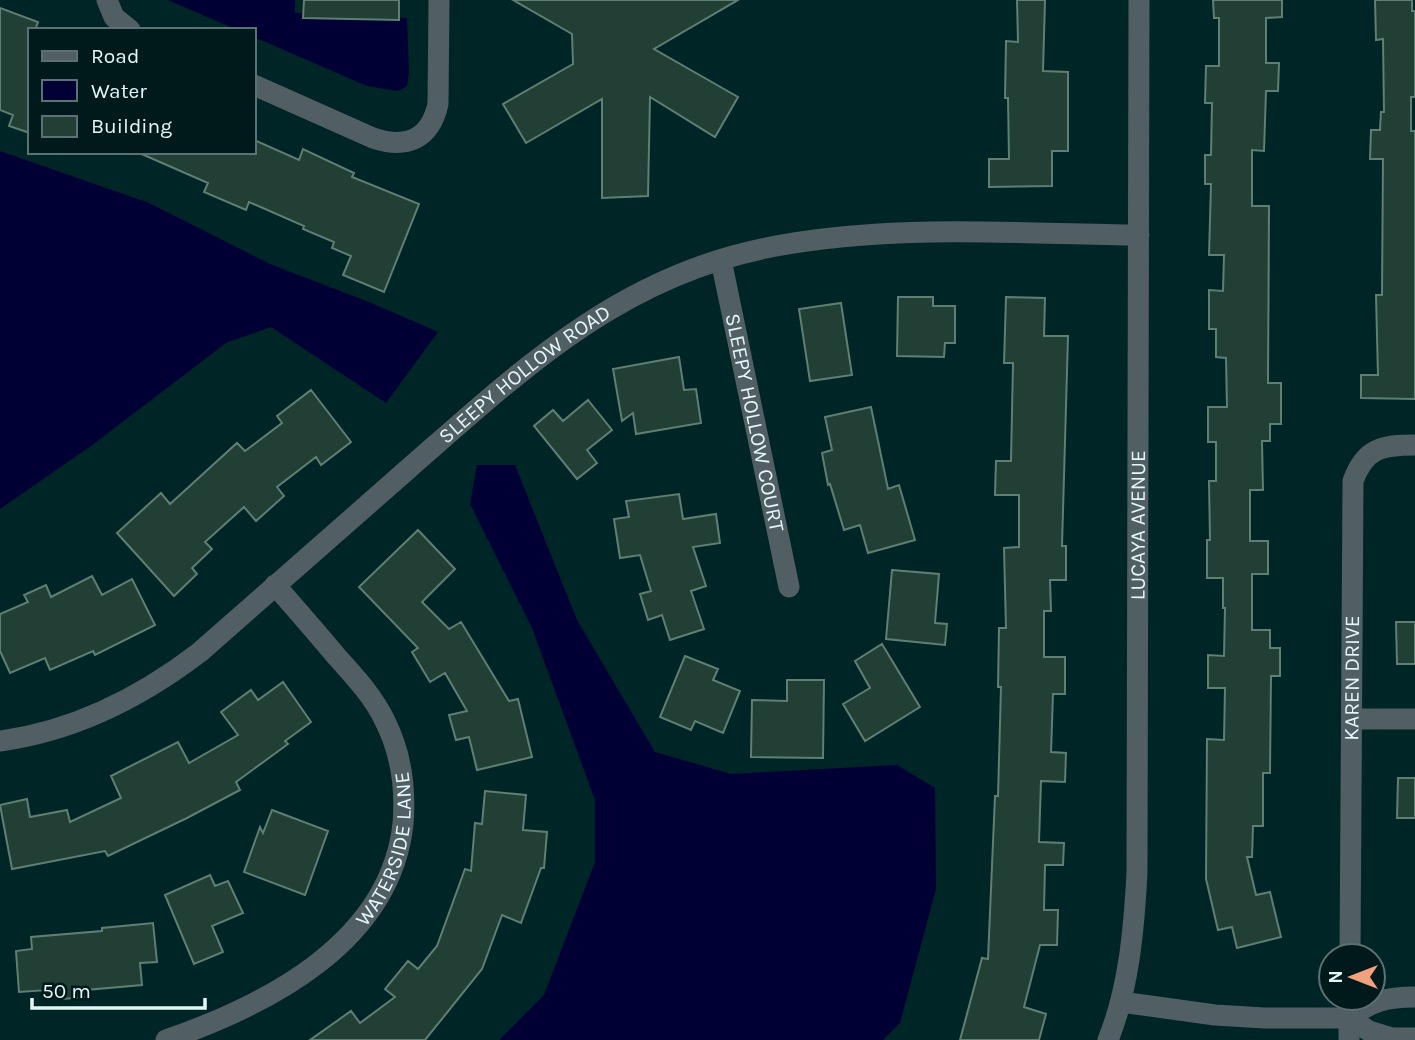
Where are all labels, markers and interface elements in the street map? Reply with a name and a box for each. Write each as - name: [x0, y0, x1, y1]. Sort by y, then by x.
- legend: [28, 28, 256, 154]
- text: Road: [91, 44, 139, 68]
- text: Water: [91, 79, 147, 103]
- text: Building: [91, 114, 172, 138]
- street label: SLEEPY HOLLOW ROAD: [434, 300, 615, 448]
- street label: SLEEPY HOLLOW COURT: [720, 311, 789, 534]
- street label: LUCAYA AVENUE: [1126, 450, 1150, 600]
- street label: KAREN DRIVE: [1339, 615, 1364, 741]
- street label: WATERSIDE LANE: [350, 770, 416, 931]
- north arrow: [1317, 942, 1387, 1012]
- scale bar: [32, 967, 205, 1011]
- text: N: [1325, 970, 1347, 984]
- text: 50 m: [42, 979, 91, 1003]

